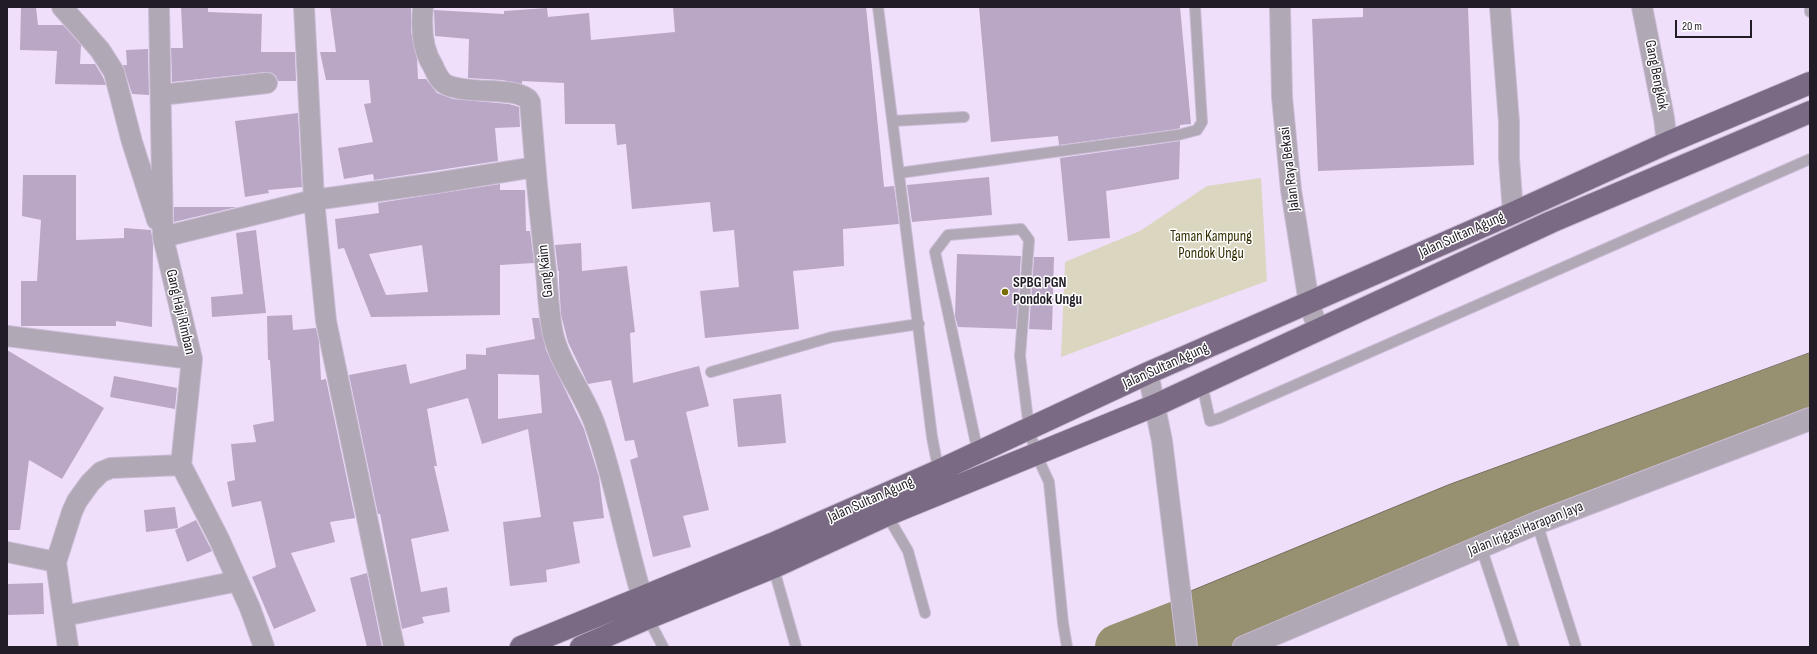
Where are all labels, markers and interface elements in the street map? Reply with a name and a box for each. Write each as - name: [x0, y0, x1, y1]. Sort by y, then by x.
- scale bar: [1677, 12, 1754, 38]
- text: 20 m: [1682, 19, 1702, 34]
- street label: Gang Bengkok: [1640, 39, 1672, 111]
- street label: Jalan Raya Bekasi: [1276, 126, 1304, 212]
- street label: Jalan Sultan Agung: [1416, 208, 1508, 262]
- park label: Taman Kampung Pondok Ungu: [1170, 228, 1252, 263]
- street label: Gang Kaim: [534, 244, 558, 298]
- street label: Gang Haji Rimban: [161, 268, 199, 356]
- place label: SPBG PGN Pondok Ungu: [1013, 274, 1082, 309]
- marker: SPBG PGN Pondok Ungu: [1000, 287, 1010, 297]
- street label: Jalan Sultan Agung: [1120, 339, 1212, 393]
- street label: Jalan Sultan Agung: [825, 473, 917, 527]
- street label: Jalan Irigasi Harapan Jaya: [1466, 498, 1586, 560]

